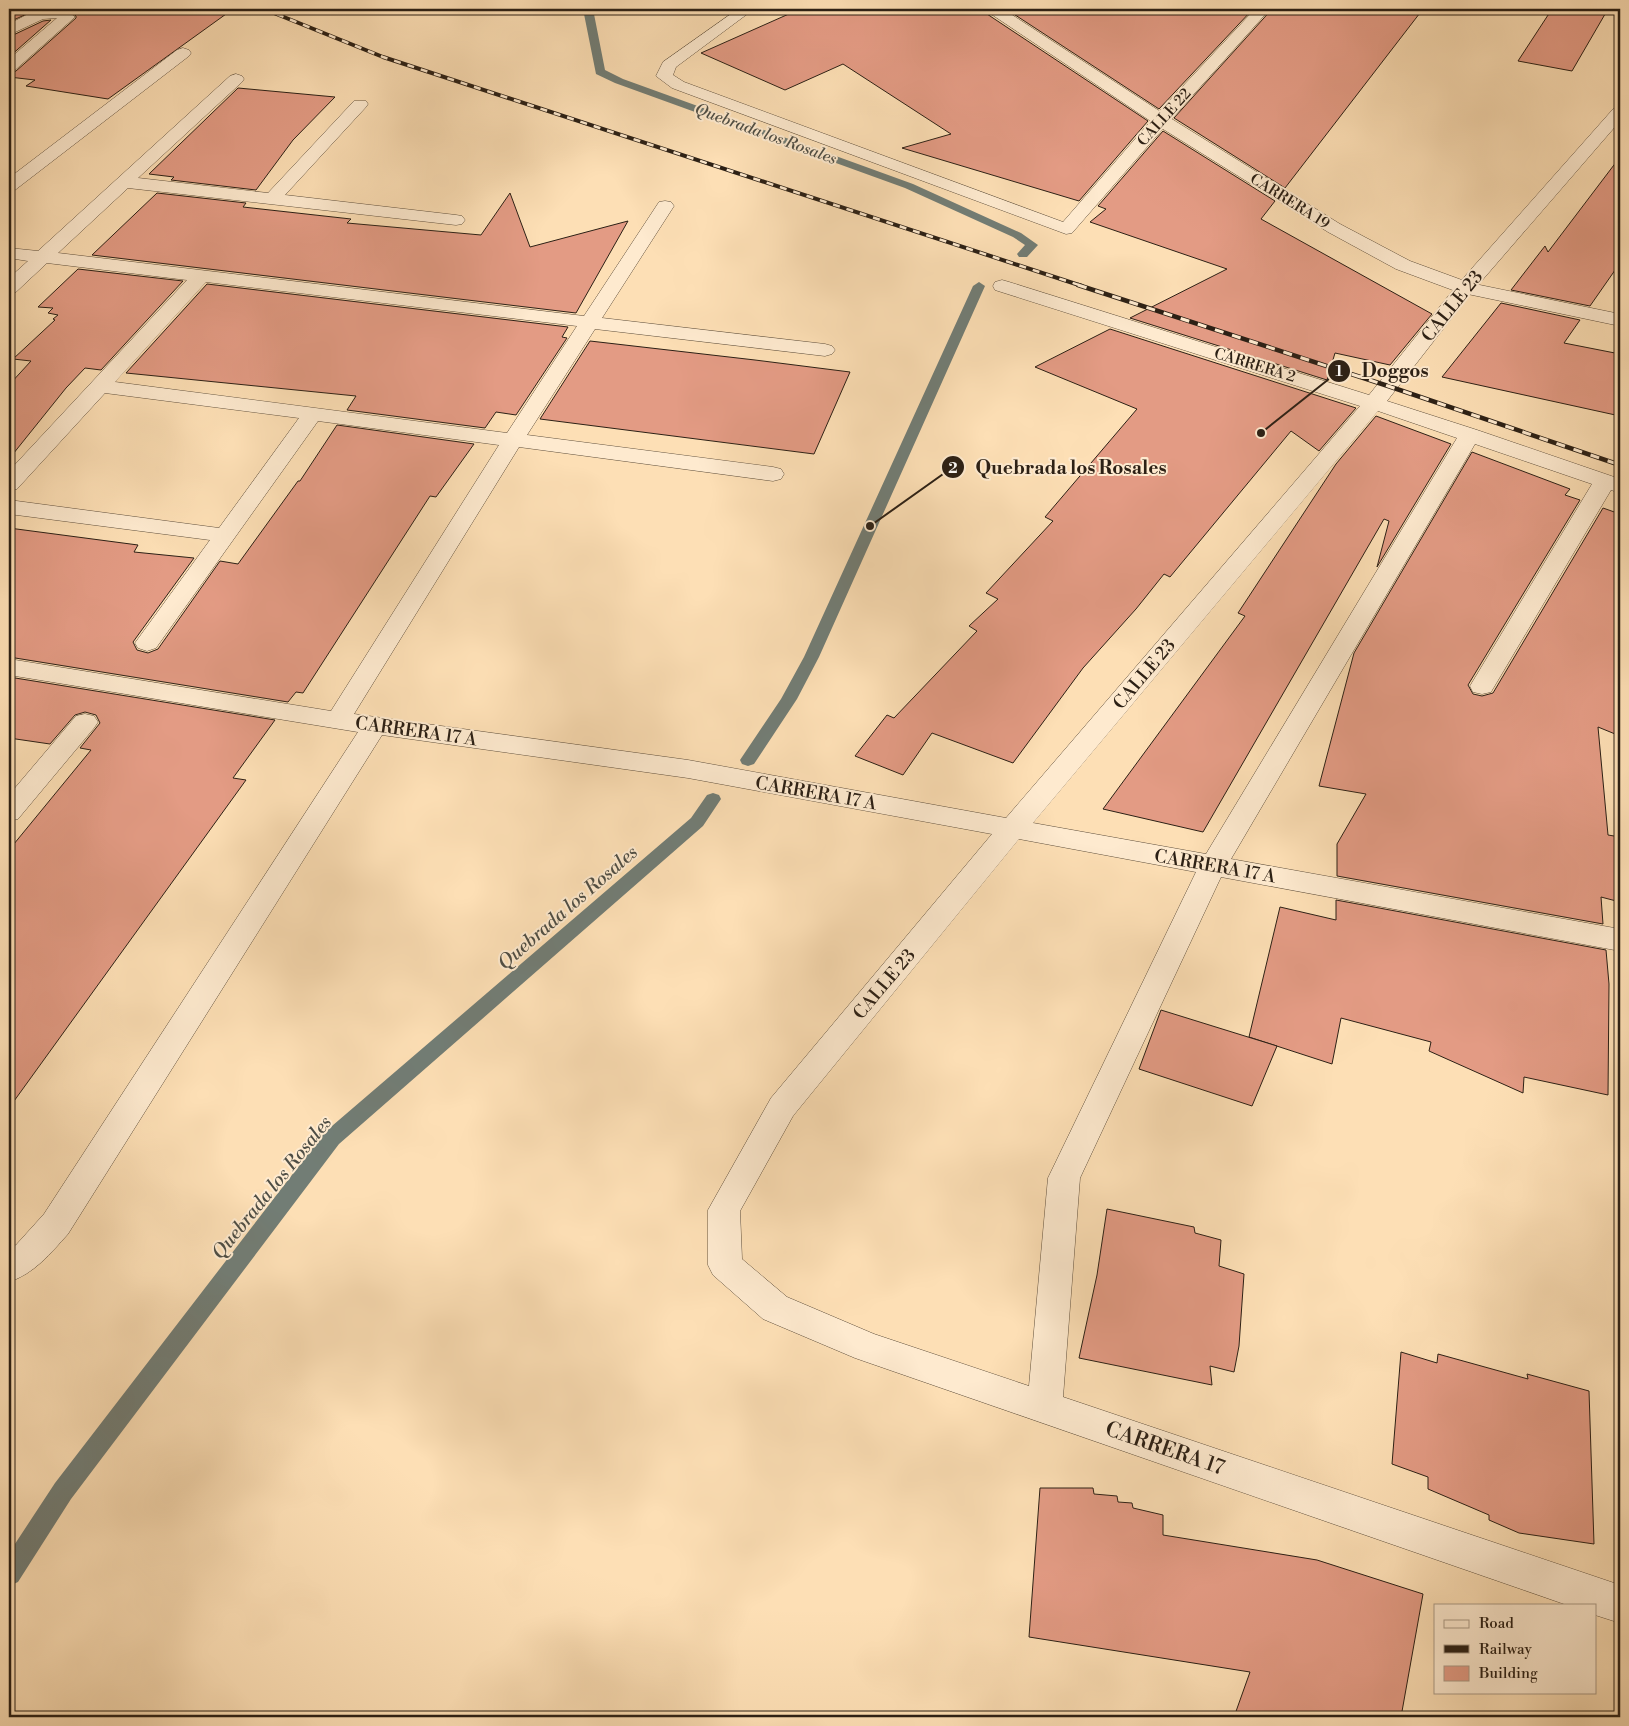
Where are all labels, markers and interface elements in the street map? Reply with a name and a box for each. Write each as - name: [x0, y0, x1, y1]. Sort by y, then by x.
- street label: CALLE 22: [1133, 84, 1195, 150]
- water label: Quebrada los Rosales: [692, 99, 839, 169]
- street label: CARRERA 19: [1246, 169, 1333, 233]
- street label: CALLE 23: [1417, 266, 1488, 347]
- street label: CARRERA 2: [1212, 344, 1298, 387]
- callout: Doggos: [1327, 354, 1439, 388]
- text: Doggos: [1361, 359, 1429, 383]
- text: 1: [1335, 362, 1343, 381]
- callout: Quebrada los Rosales: [940, 450, 1176, 484]
- text: Quebrada los Rosales: [975, 456, 1167, 480]
- text: 2: [948, 459, 958, 478]
- street label: CALLE 23: [1108, 634, 1181, 714]
- street label: CARRERA 17 A: [354, 712, 479, 752]
- street label: CARRERA 17 A: [754, 772, 879, 816]
- water label: Quebrada los Rosales: [493, 840, 643, 975]
- street label: CARRERA 17 A: [1153, 845, 1278, 889]
- street label: CALLE 23: [848, 944, 921, 1024]
- water label: Quebrada los Rosales: [207, 1111, 337, 1264]
- street label: CARRERA 17: [1102, 1416, 1228, 1482]
- legend: [1434, 1604, 1596, 1694]
- text: Road: [1479, 1614, 1514, 1633]
- text: Railway: [1479, 1640, 1533, 1659]
- text: Building: [1478, 1664, 1538, 1683]

